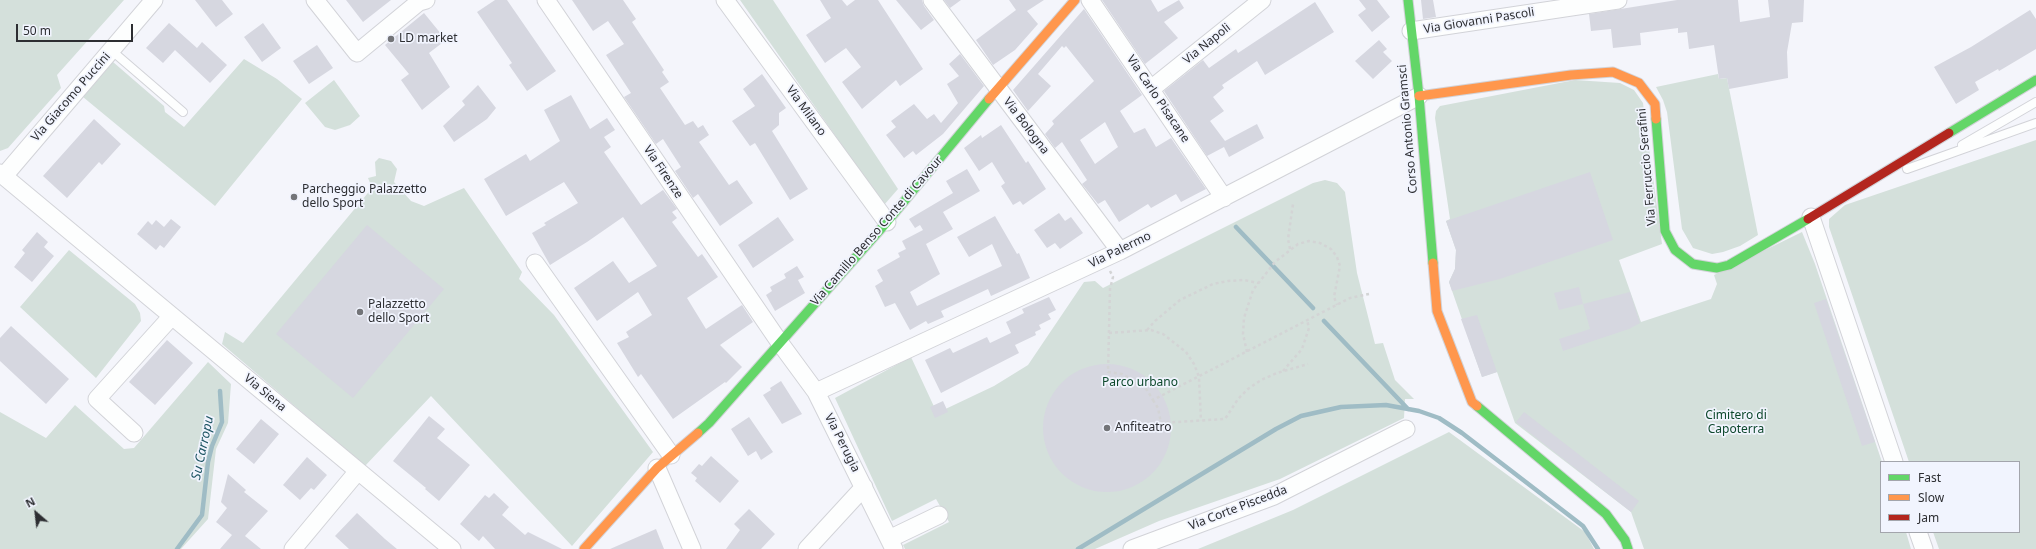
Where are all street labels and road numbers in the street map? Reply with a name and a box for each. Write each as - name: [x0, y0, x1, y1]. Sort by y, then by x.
- street label: Via Giovanni Pascoli: [1423, 5, 1535, 37]
- street label: Via Napoli: [1180, 21, 1234, 67]
- street label: Via Giacomo Puccini: [28, 50, 114, 144]
- street label: Via Carlo Pisacane: [1123, 53, 1193, 145]
- street label: Corso Antonio Gramsci: [1395, 64, 1421, 194]
- street label: Via Milano: [783, 83, 829, 139]
- street label: Via Bologna: [1000, 95, 1052, 157]
- street label: Via Ferruccio Serafini: [1635, 108, 1659, 226]
- street label: Via Firenze: [640, 143, 686, 201]
- street label: Via Camillo Benso Conte di Cavour: [808, 153, 946, 309]
- street label: Via Palermo: [1087, 229, 1153, 271]
- street label: Via Siena: [241, 371, 289, 415]
- street label: Via Perugia: [821, 411, 863, 475]
- street label: Via Corte Piscedda: [1187, 483, 1289, 533]

